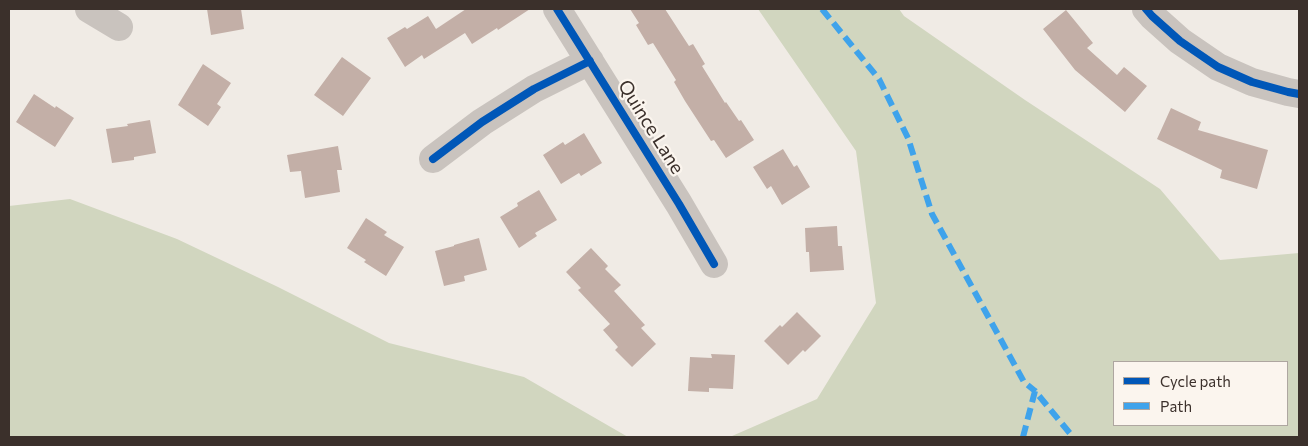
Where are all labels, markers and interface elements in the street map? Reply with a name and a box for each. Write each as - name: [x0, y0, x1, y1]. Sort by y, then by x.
- street label: Quince Lane: [613, 76, 689, 178]
- legend: [1113, 361, 1288, 426]
- text: Cycle path: [1160, 372, 1231, 390]
- text: Path: [1160, 397, 1192, 415]

